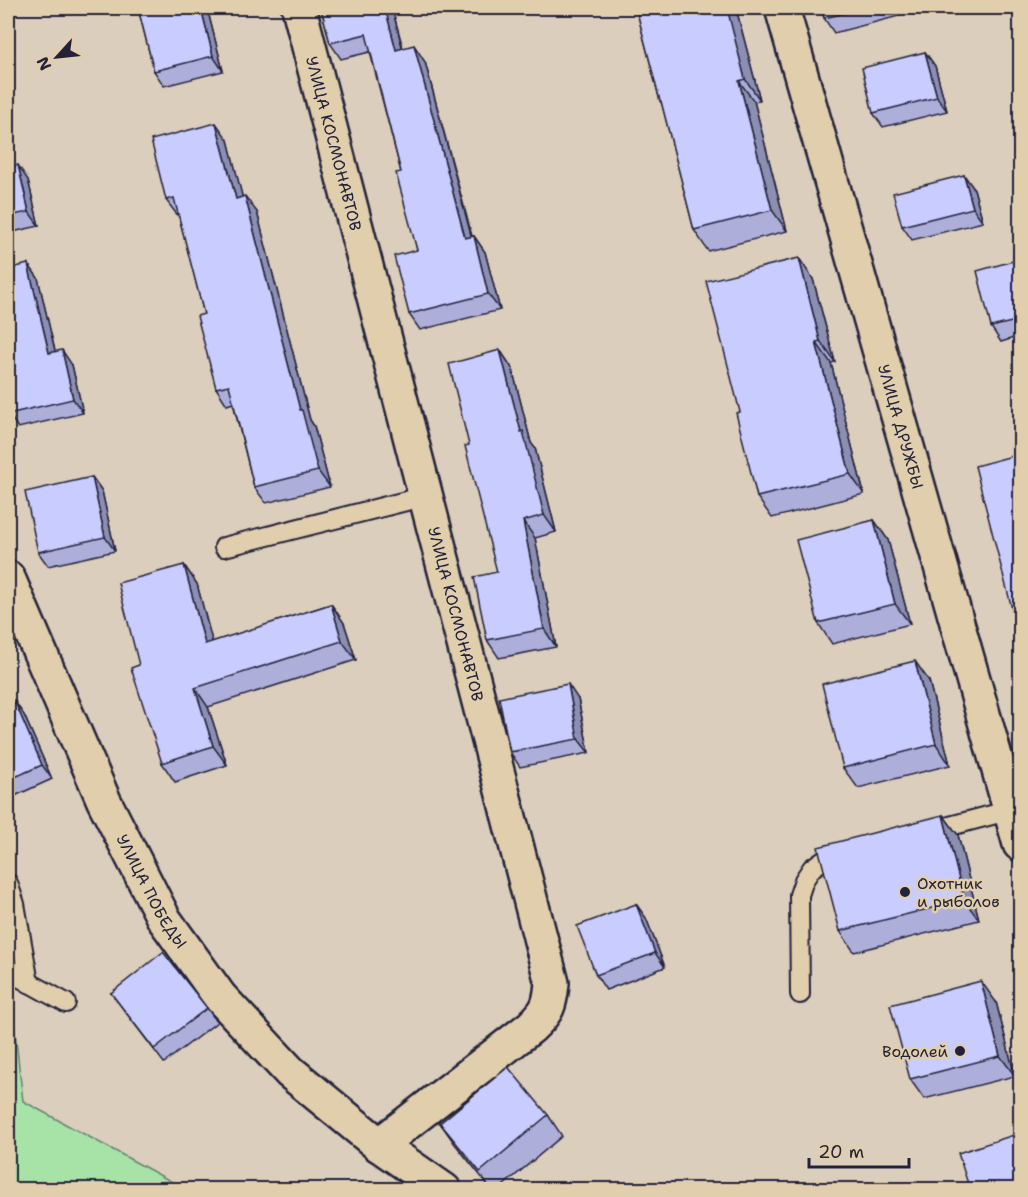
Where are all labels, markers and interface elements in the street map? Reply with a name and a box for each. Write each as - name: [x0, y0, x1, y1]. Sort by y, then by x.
- north arrow: [27, 27, 87, 87]
- text: N: [32, 53, 56, 74]
- street label: УЛИЦА КОСМОНАВТОВ: [301, 54, 366, 233]
- street label: УЛИЦА ДРУЖБЫ: [873, 362, 928, 491]
- street label: УЛИЦА КОСМОНАВТОВ: [423, 525, 488, 704]
- street label: УЛИЦА ПОБЕДЫ: [112, 831, 192, 953]
- place label: Охотник и рыболов: [917, 873, 1000, 912]
- marker: Охотник и рыболов: [898, 885, 912, 899]
- place label: Водолей: [882, 1041, 948, 1062]
- marker: Водолей: [953, 1044, 967, 1058]
- scale bar: [809, 1131, 910, 1169]
- text: 20 m: [818, 1140, 864, 1164]

